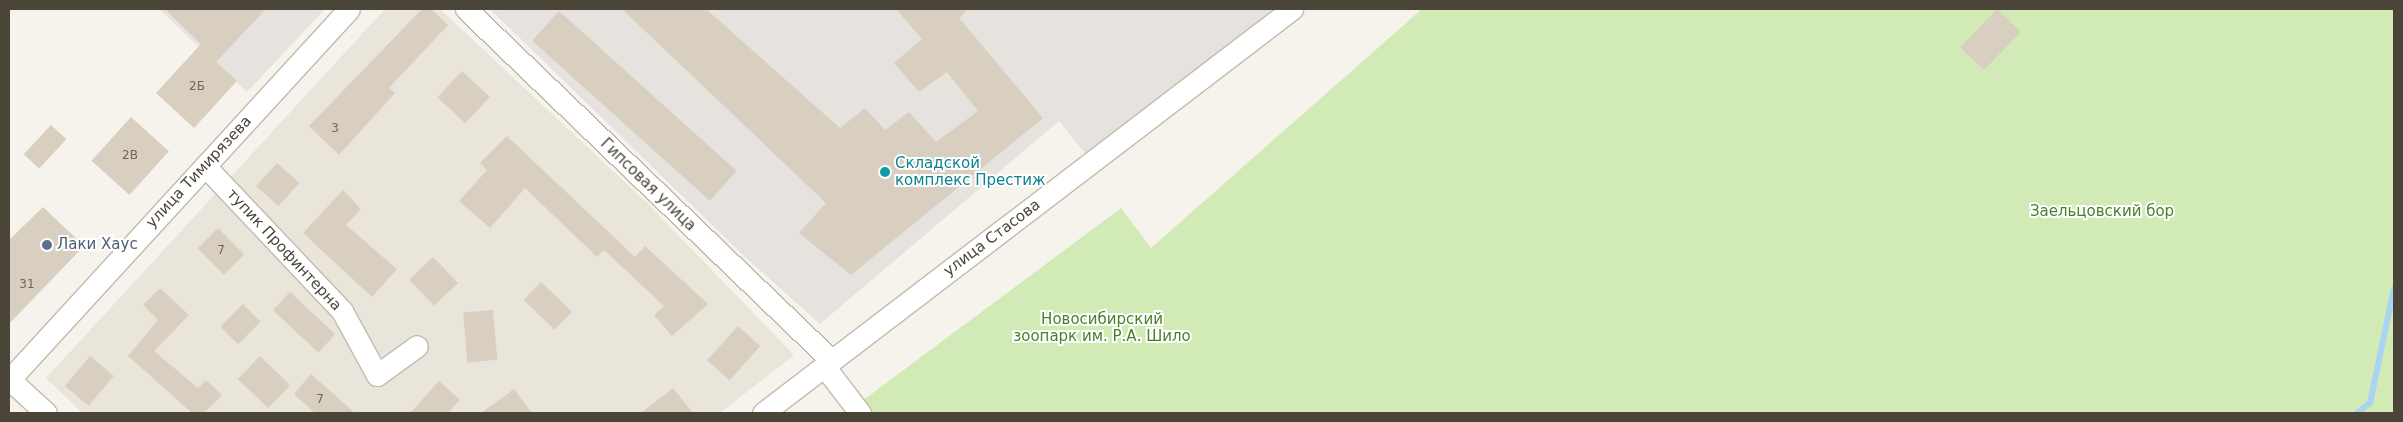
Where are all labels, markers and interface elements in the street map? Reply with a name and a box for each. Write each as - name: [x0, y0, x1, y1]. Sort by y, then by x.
- house number: 2Б: [189, 80, 205, 94]
- street label: улица Тимирязева: [143, 112, 255, 232]
- house number: 3: [331, 122, 339, 136]
- street label: Гипсовая улица: [597, 135, 699, 235]
- house number: 2В: [122, 149, 138, 163]
- place label: Складской комплекс Престиж: [895, 154, 1046, 189]
- marker: Складской комплекс Престиж: [879, 166, 891, 178]
- street label: тупик Профинтерна: [223, 185, 345, 315]
- street label: улица Стасова: [940, 196, 1044, 280]
- park label: Заельцовский бор: [2030, 203, 2174, 221]
- place label: Лаки Хаус: [57, 236, 138, 254]
- marker: Лаки Хаус: [41, 239, 53, 251]
- house number: 7: [217, 244, 225, 258]
- house number: 31: [19, 278, 35, 292]
- park label: Новосибирский зоопарк им. Р.А. Шило: [1013, 310, 1191, 345]
- house number: 7: [316, 393, 324, 407]

